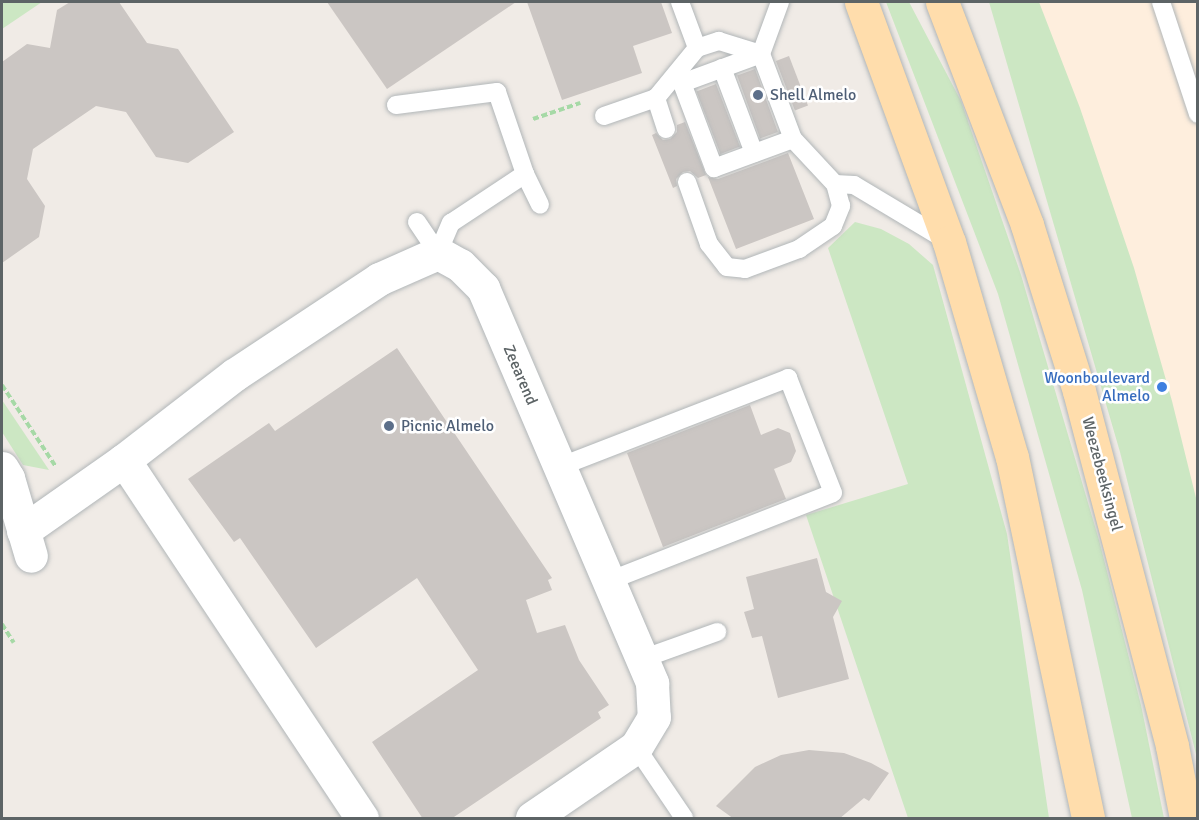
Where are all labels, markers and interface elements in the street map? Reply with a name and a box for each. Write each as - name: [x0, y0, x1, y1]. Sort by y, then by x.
- place label: Shell Almelo: [770, 85, 856, 105]
- marker: Shell Almelo: [751, 88, 765, 102]
- street label: Zeearend: [499, 342, 541, 408]
- place label: Woonboulevard Almelo: [1044, 368, 1150, 406]
- marker: Woonboulevard Almelo: [1155, 380, 1169, 394]
- street label: Weezebeeksingel: [1078, 415, 1126, 533]
- place label: Picnic Almelo: [401, 416, 494, 436]
- marker: Picnic Almelo: [382, 419, 396, 433]

